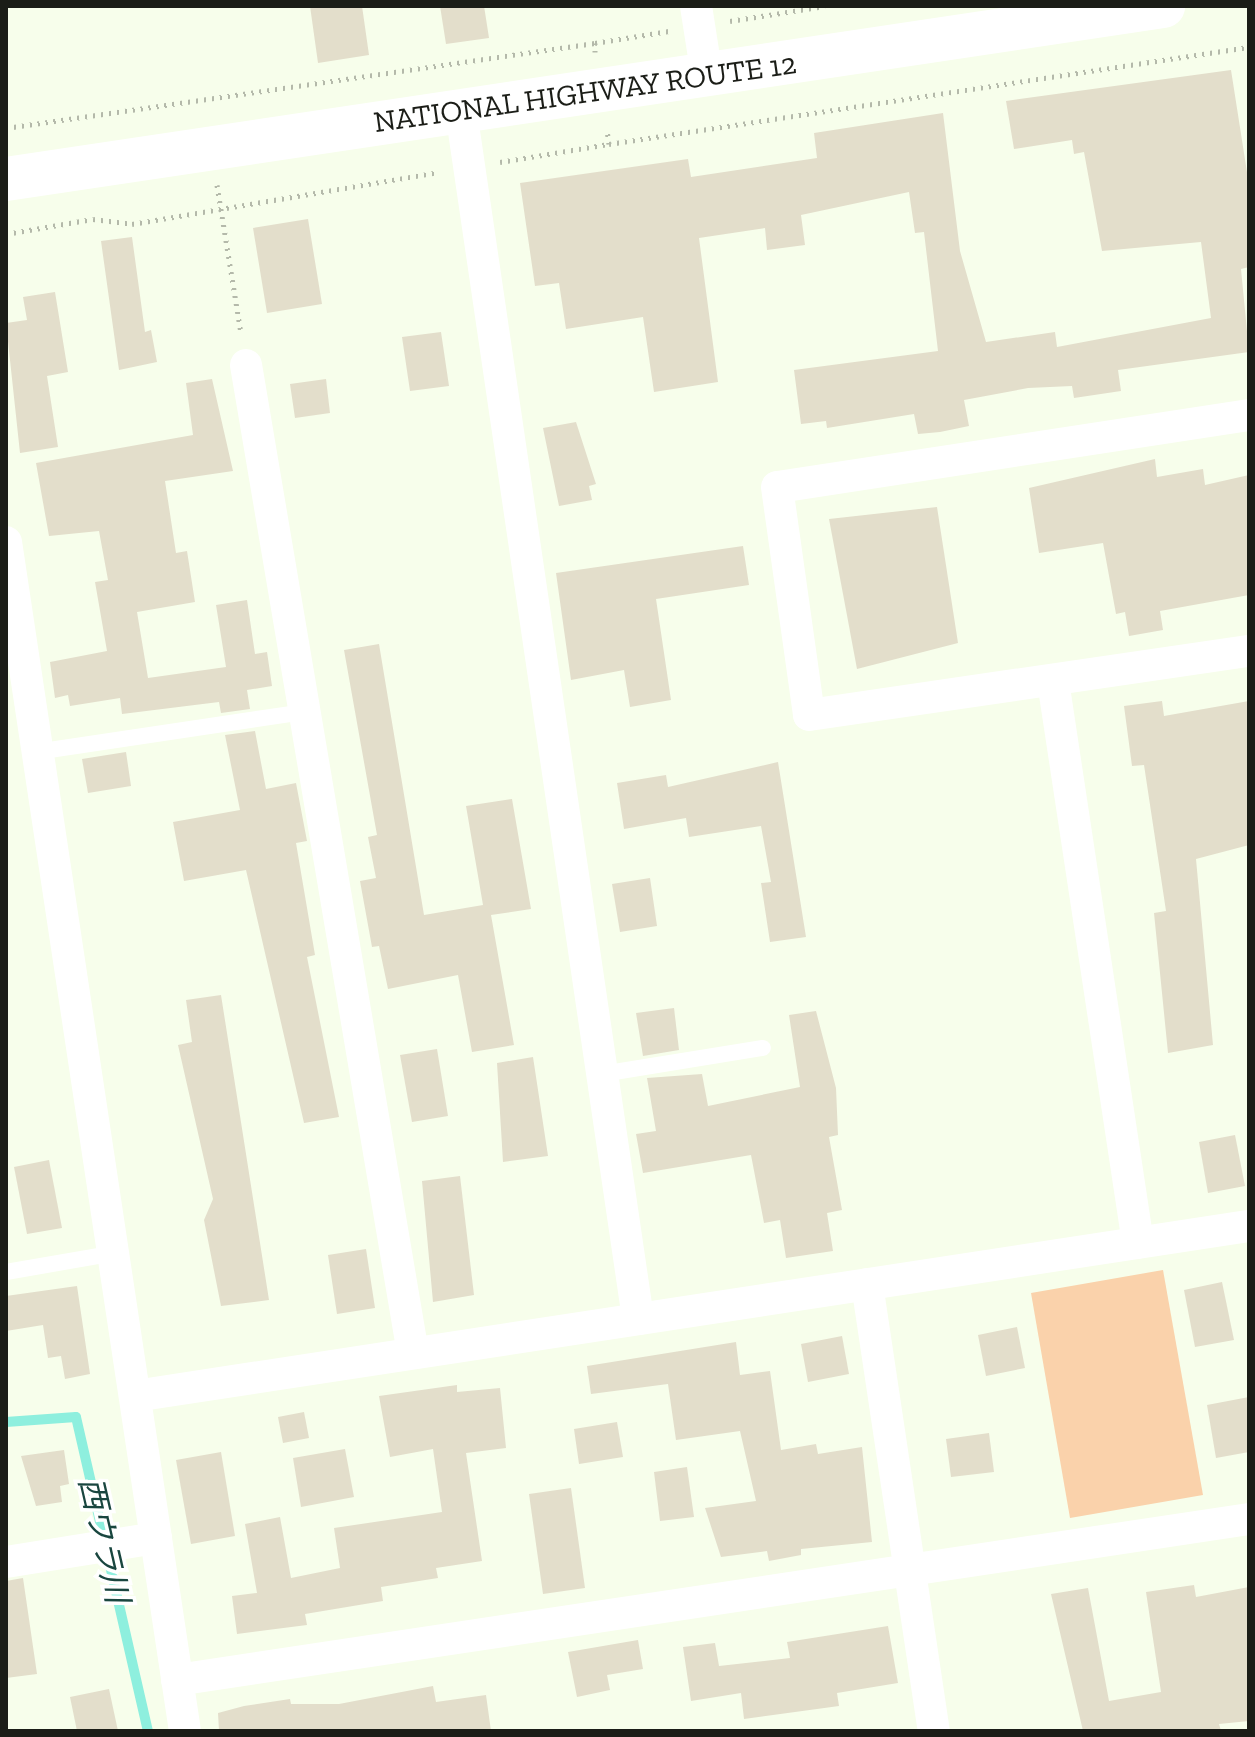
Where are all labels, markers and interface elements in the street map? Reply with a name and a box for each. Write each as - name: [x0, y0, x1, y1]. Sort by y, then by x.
- street label: NATIONAL HIGHWAY ROUTE 12: [370, 45, 800, 141]
- water label: 西ウラ川: [71, 1473, 137, 1607]

